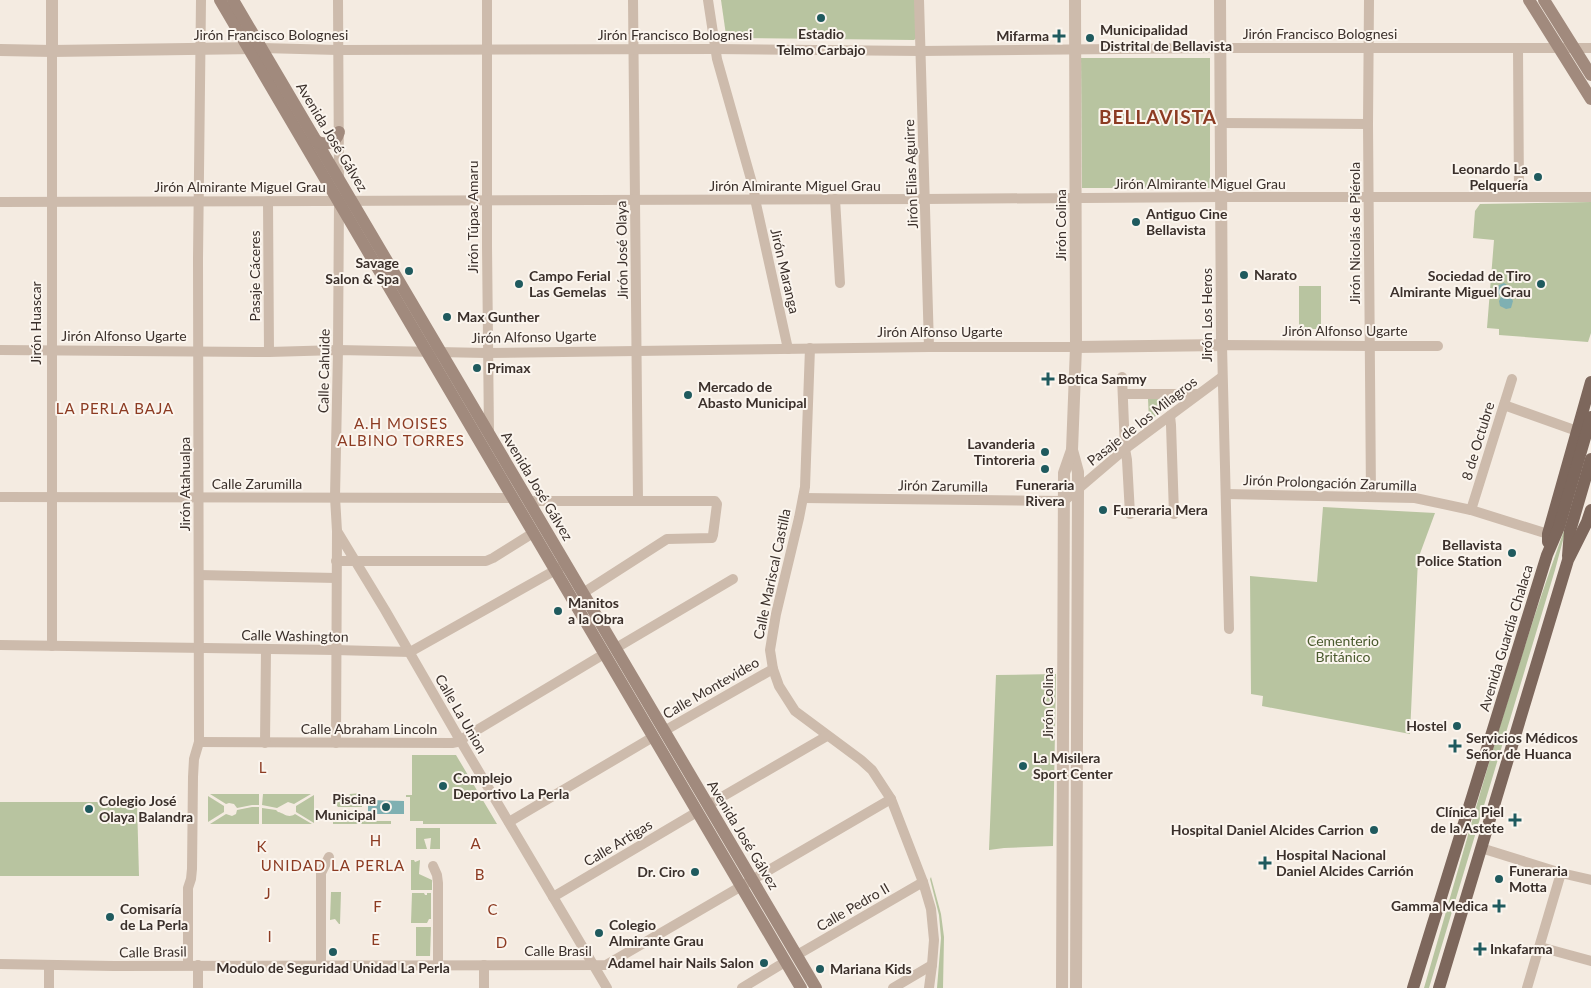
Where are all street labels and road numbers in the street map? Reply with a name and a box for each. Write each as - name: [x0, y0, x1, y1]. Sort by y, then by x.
- street label: Jirón Francisco Bolognesi: [1243, 25, 1397, 42]
- street label: Jirón Francisco Bolognesi: [194, 26, 348, 43]
- street label: Jirón Francisco Bolognesi: [598, 26, 752, 43]
- street label: Avenida José Gálvez: [293, 79, 372, 194]
- street label: Jirón Elias Aguirre: [900, 119, 921, 229]
- street label: Jirón Túpac Amaru: [464, 161, 481, 273]
- street label: Jirón Nicolás de Piérola: [1346, 162, 1363, 304]
- street label: Jirón Almirante Miguel Grau: [1114, 175, 1286, 192]
- street label: Jirón Almirante Miguel Grau: [709, 177, 881, 194]
- street label: Jirón Almirante Miguel Grau: [154, 178, 326, 195]
- street label: Jirón Colina: [1052, 189, 1069, 261]
- street label: Jirón José Olaya: [612, 200, 631, 300]
- street label: Jirón Maranga: [767, 227, 804, 315]
- street label: Pasaje Cáceres: [246, 230, 263, 322]
- street label: Jirón Los Heros: [1198, 268, 1215, 362]
- street label: Jirón Huascar: [27, 281, 44, 365]
- street label: Jirón Alfonso Ugarte: [1282, 322, 1408, 339]
- street label: Jirón Alfonso Ugarte: [877, 323, 1003, 340]
- street label: Jirón Alfonso Ugarte: [61, 327, 187, 344]
- street label: Jirón Alfonso Ugarte: [471, 327, 597, 346]
- street label: Calle Cahuide: [314, 329, 333, 413]
- street label: Pasaje de los Milagros: [1083, 372, 1200, 469]
- street label: 8 de Octubre: [1458, 400, 1498, 482]
- street label: Avenida José Gálvez: [498, 428, 577, 543]
- street label: Jirón Atahualpa: [176, 437, 193, 531]
- street label: Jirón Prolongación Zarumilla: [1243, 471, 1417, 494]
- street label: Calle Zarumilla: [212, 475, 302, 492]
- street label: Jirón Zarumilla: [898, 476, 988, 495]
- street label: Calle Mariscal Castilla: [749, 507, 794, 641]
- street label: Avenida Guardia Chalaca: [1475, 562, 1536, 713]
- street label: Calle Washington: [241, 626, 349, 645]
- street label: Calle Montevideo: [660, 653, 762, 722]
- street label: Jirón Colina: [1039, 667, 1056, 739]
- street label: Calle La Union: [432, 671, 491, 756]
- street label: Calle Abraham Lincoln: [301, 720, 437, 737]
- street label: Avenida José Gálvez: [704, 777, 783, 892]
- street label: Calle Artigas: [580, 815, 655, 870]
- street label: Calle Pedro II: [813, 879, 892, 934]
- street label: Calle Brasil: [119, 942, 187, 961]
- street label: Calle Brasil: [524, 942, 592, 959]

